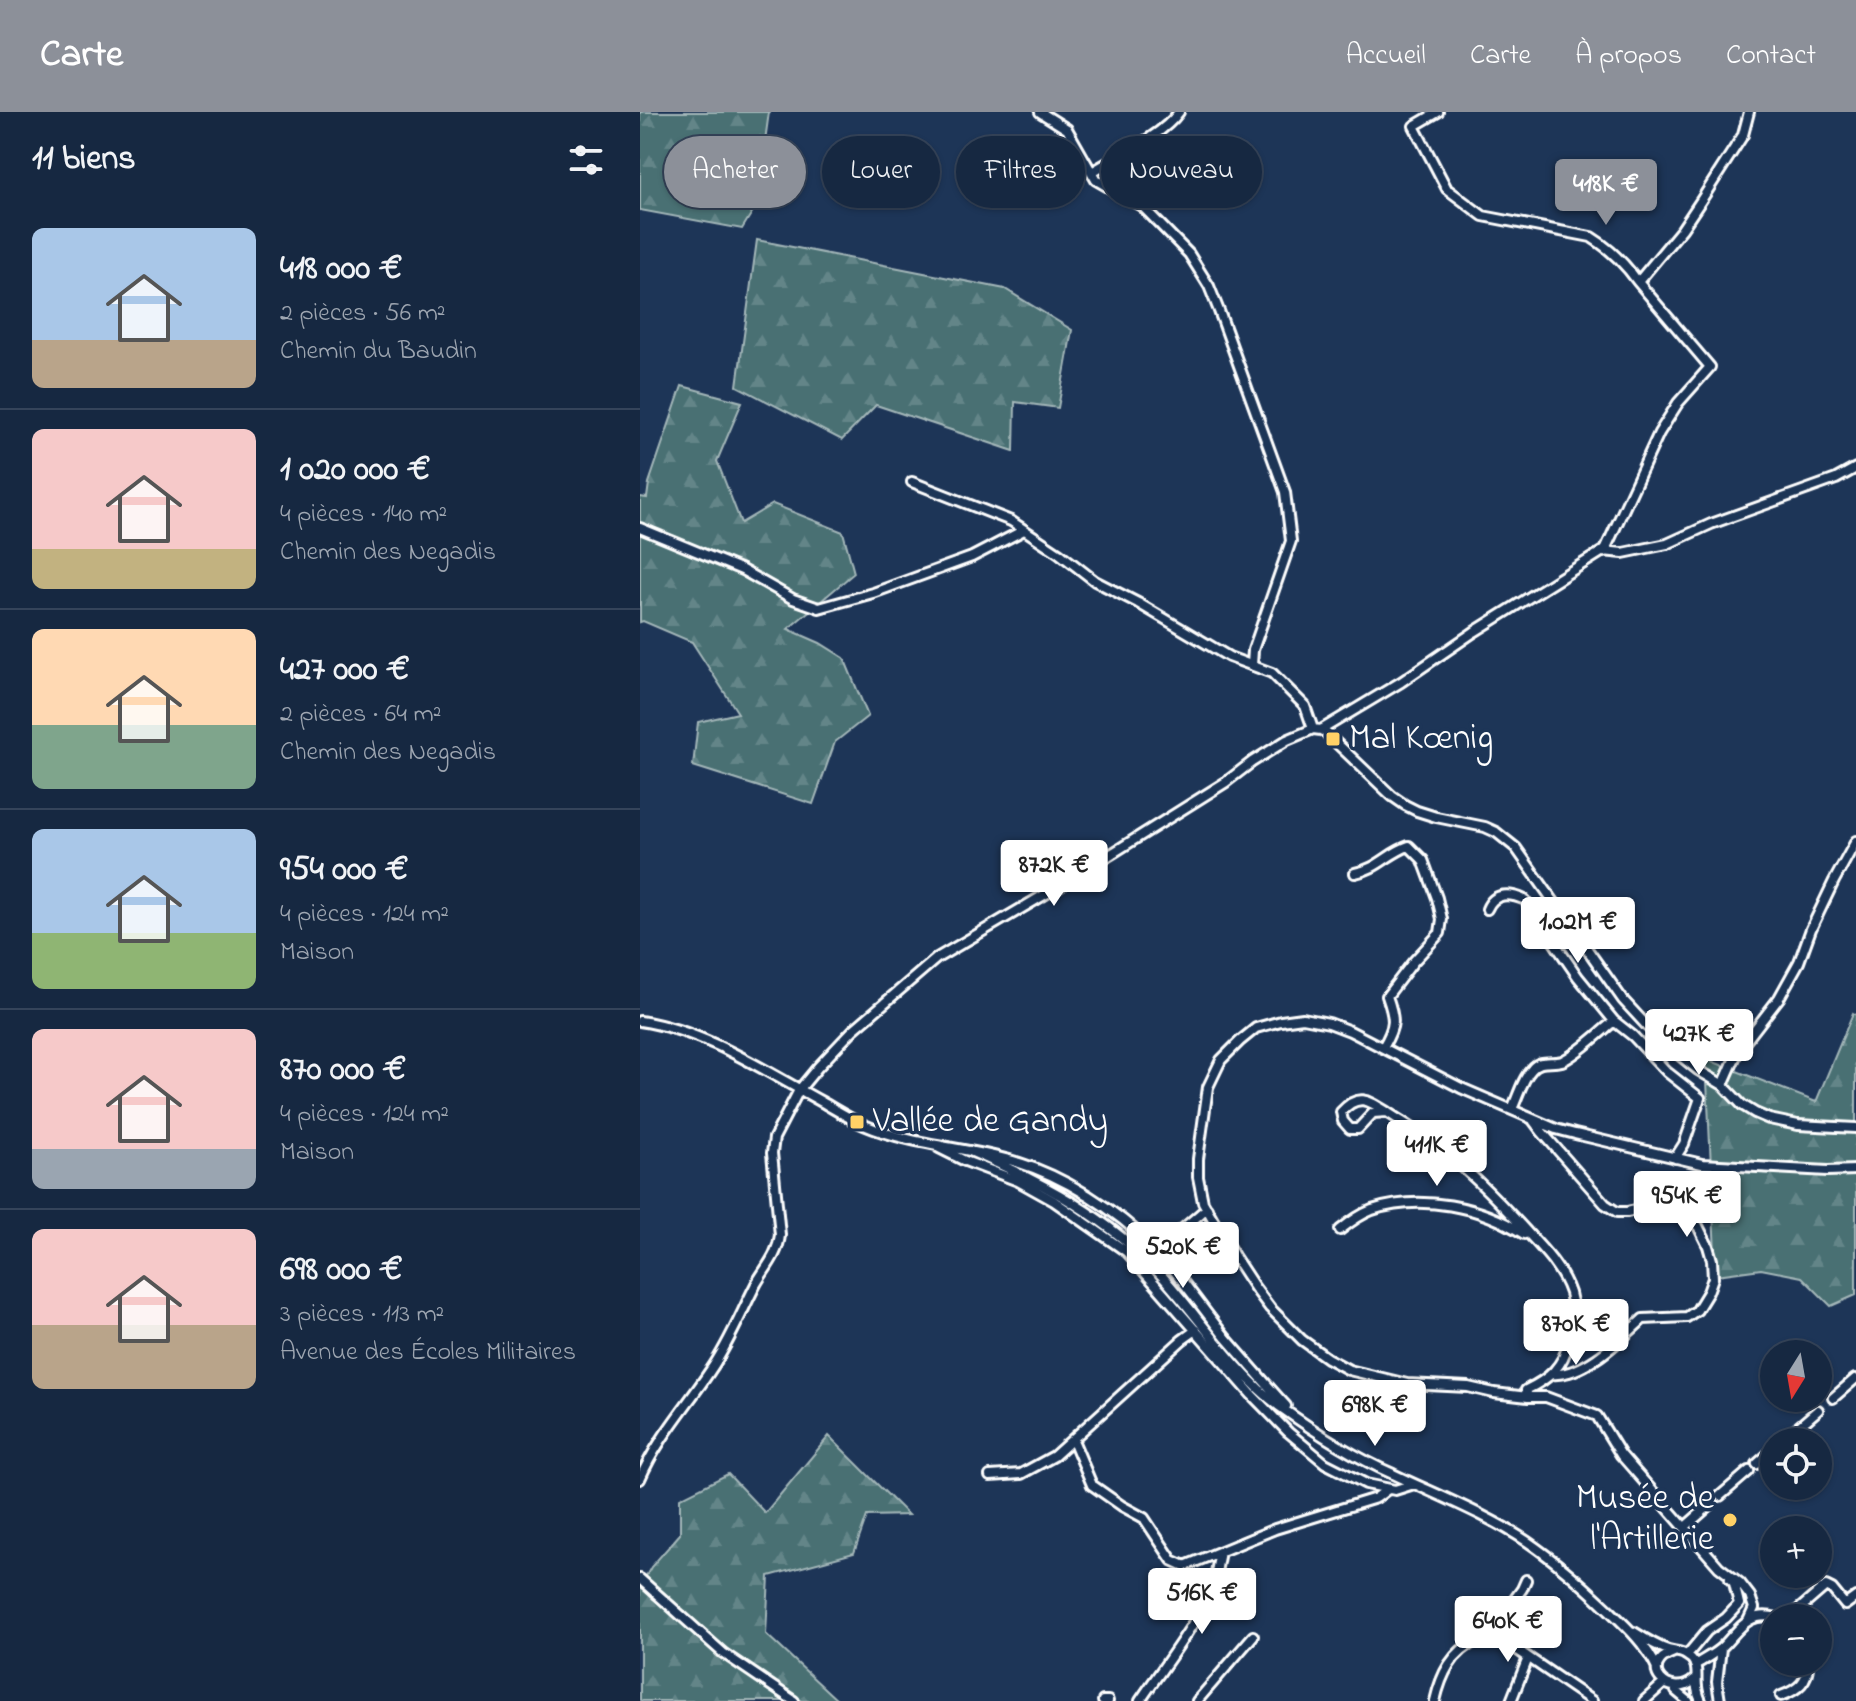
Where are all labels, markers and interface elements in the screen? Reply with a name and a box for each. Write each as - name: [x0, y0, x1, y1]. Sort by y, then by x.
- text: Carte: [40, 28, 123, 84]
- text: Accueil: [1346, 36, 1426, 77]
- text: Carte: [1470, 36, 1531, 77]
- text: À propos: [1575, 36, 1682, 77]
- text: Contact: [1726, 36, 1816, 77]
- text: 11 biens: [32, 135, 136, 185]
- chip: Acheter: [664, 136, 806, 208]
- chip: Louer: [822, 136, 940, 208]
- chip: Filtres: [956, 136, 1085, 208]
- chip: Nouveau: [1101, 136, 1262, 208]
- icon: filters: [564, 138, 608, 182]
- pin: 418K €: [1541, 159, 1671, 227]
- text: 418K €: [1573, 166, 1639, 204]
- text: 418 000 €: [280, 245, 402, 295]
- icon: home: [96, 260, 192, 356]
- text: 2 pièces · 56 m²: [280, 295, 446, 333]
- text: Chemin du Baudin: [280, 333, 477, 371]
- text: 1 020 000 €: [280, 446, 430, 496]
- icon: home: [96, 461, 192, 557]
- text: 4 pièces · 140 m²: [280, 496, 447, 534]
- text: Chemin des Negadis: [280, 534, 496, 572]
- text: 427 000 €: [280, 646, 410, 696]
- icon: home: [96, 661, 192, 757]
- text: 2 pièces · 64 m²: [280, 696, 441, 734]
- place label: Mal Kœnig: [1349, 713, 1493, 766]
- marker: Mal Kœnig: [1324, 730, 1342, 748]
- text: Chemin des Negadis: [280, 734, 496, 772]
- pin: 872K €: [989, 840, 1119, 908]
- text: 954 000 €: [280, 846, 408, 896]
- text: 872K €: [1019, 847, 1089, 885]
- icon: home: [96, 861, 192, 957]
- text: 4 pièces · 124 m²: [280, 896, 449, 934]
- pin: 1.02M €: [1504, 897, 1652, 965]
- text: 1.02M €: [1539, 904, 1617, 942]
- text: Maison: [280, 934, 354, 972]
- pin: 427K €: [1634, 1009, 1764, 1077]
- text: 427K €: [1663, 1016, 1735, 1054]
- text: 870 000 €: [280, 1046, 406, 1096]
- icon: home: [96, 1061, 192, 1157]
- text: 4 pièces · 124 m²: [280, 1096, 449, 1134]
- place label: Vallée de Gandy: [872, 1096, 1108, 1149]
- marker: Vallée de Gandy: [848, 1113, 866, 1131]
- pin: 411K €: [1372, 1120, 1502, 1188]
- text: 411K €: [1405, 1127, 1469, 1165]
- text: Maison: [280, 1134, 354, 1172]
- pin: 954K €: [1622, 1171, 1752, 1239]
- text: 954K €: [1652, 1178, 1722, 1216]
- pin: 520K €: [1118, 1222, 1248, 1290]
- text: 520K €: [1145, 1229, 1221, 1267]
- text: 698 000 €: [280, 1246, 403, 1296]
- icon: home: [96, 1261, 192, 1357]
- text: 3 pièces · 113 m²: [280, 1296, 444, 1334]
- pin: 870K €: [1511, 1299, 1641, 1367]
- text: 870K €: [1542, 1306, 1610, 1344]
- text: Avenue des Écoles Militaires: [280, 1334, 576, 1372]
- north arrow: [1760, 1340, 1832, 1412]
- map controls: [1760, 1340, 1832, 1676]
- pin: 698K €: [1310, 1380, 1440, 1448]
- text: 698K €: [1342, 1387, 1408, 1425]
- button: locate: [1760, 1428, 1832, 1500]
- place label: Musée de l'Artillerie: [1576, 1473, 1715, 1567]
- marker: Musée de l'Artillerie: [1721, 1511, 1739, 1529]
- button: +: [1760, 1516, 1832, 1588]
- pin: 516K €: [1137, 1568, 1267, 1636]
- text: 516K €: [1166, 1575, 1238, 1613]
- pin: 640K €: [1443, 1596, 1573, 1664]
- text: 640K €: [1473, 1603, 1543, 1641]
- button: −: [1760, 1604, 1832, 1676]

